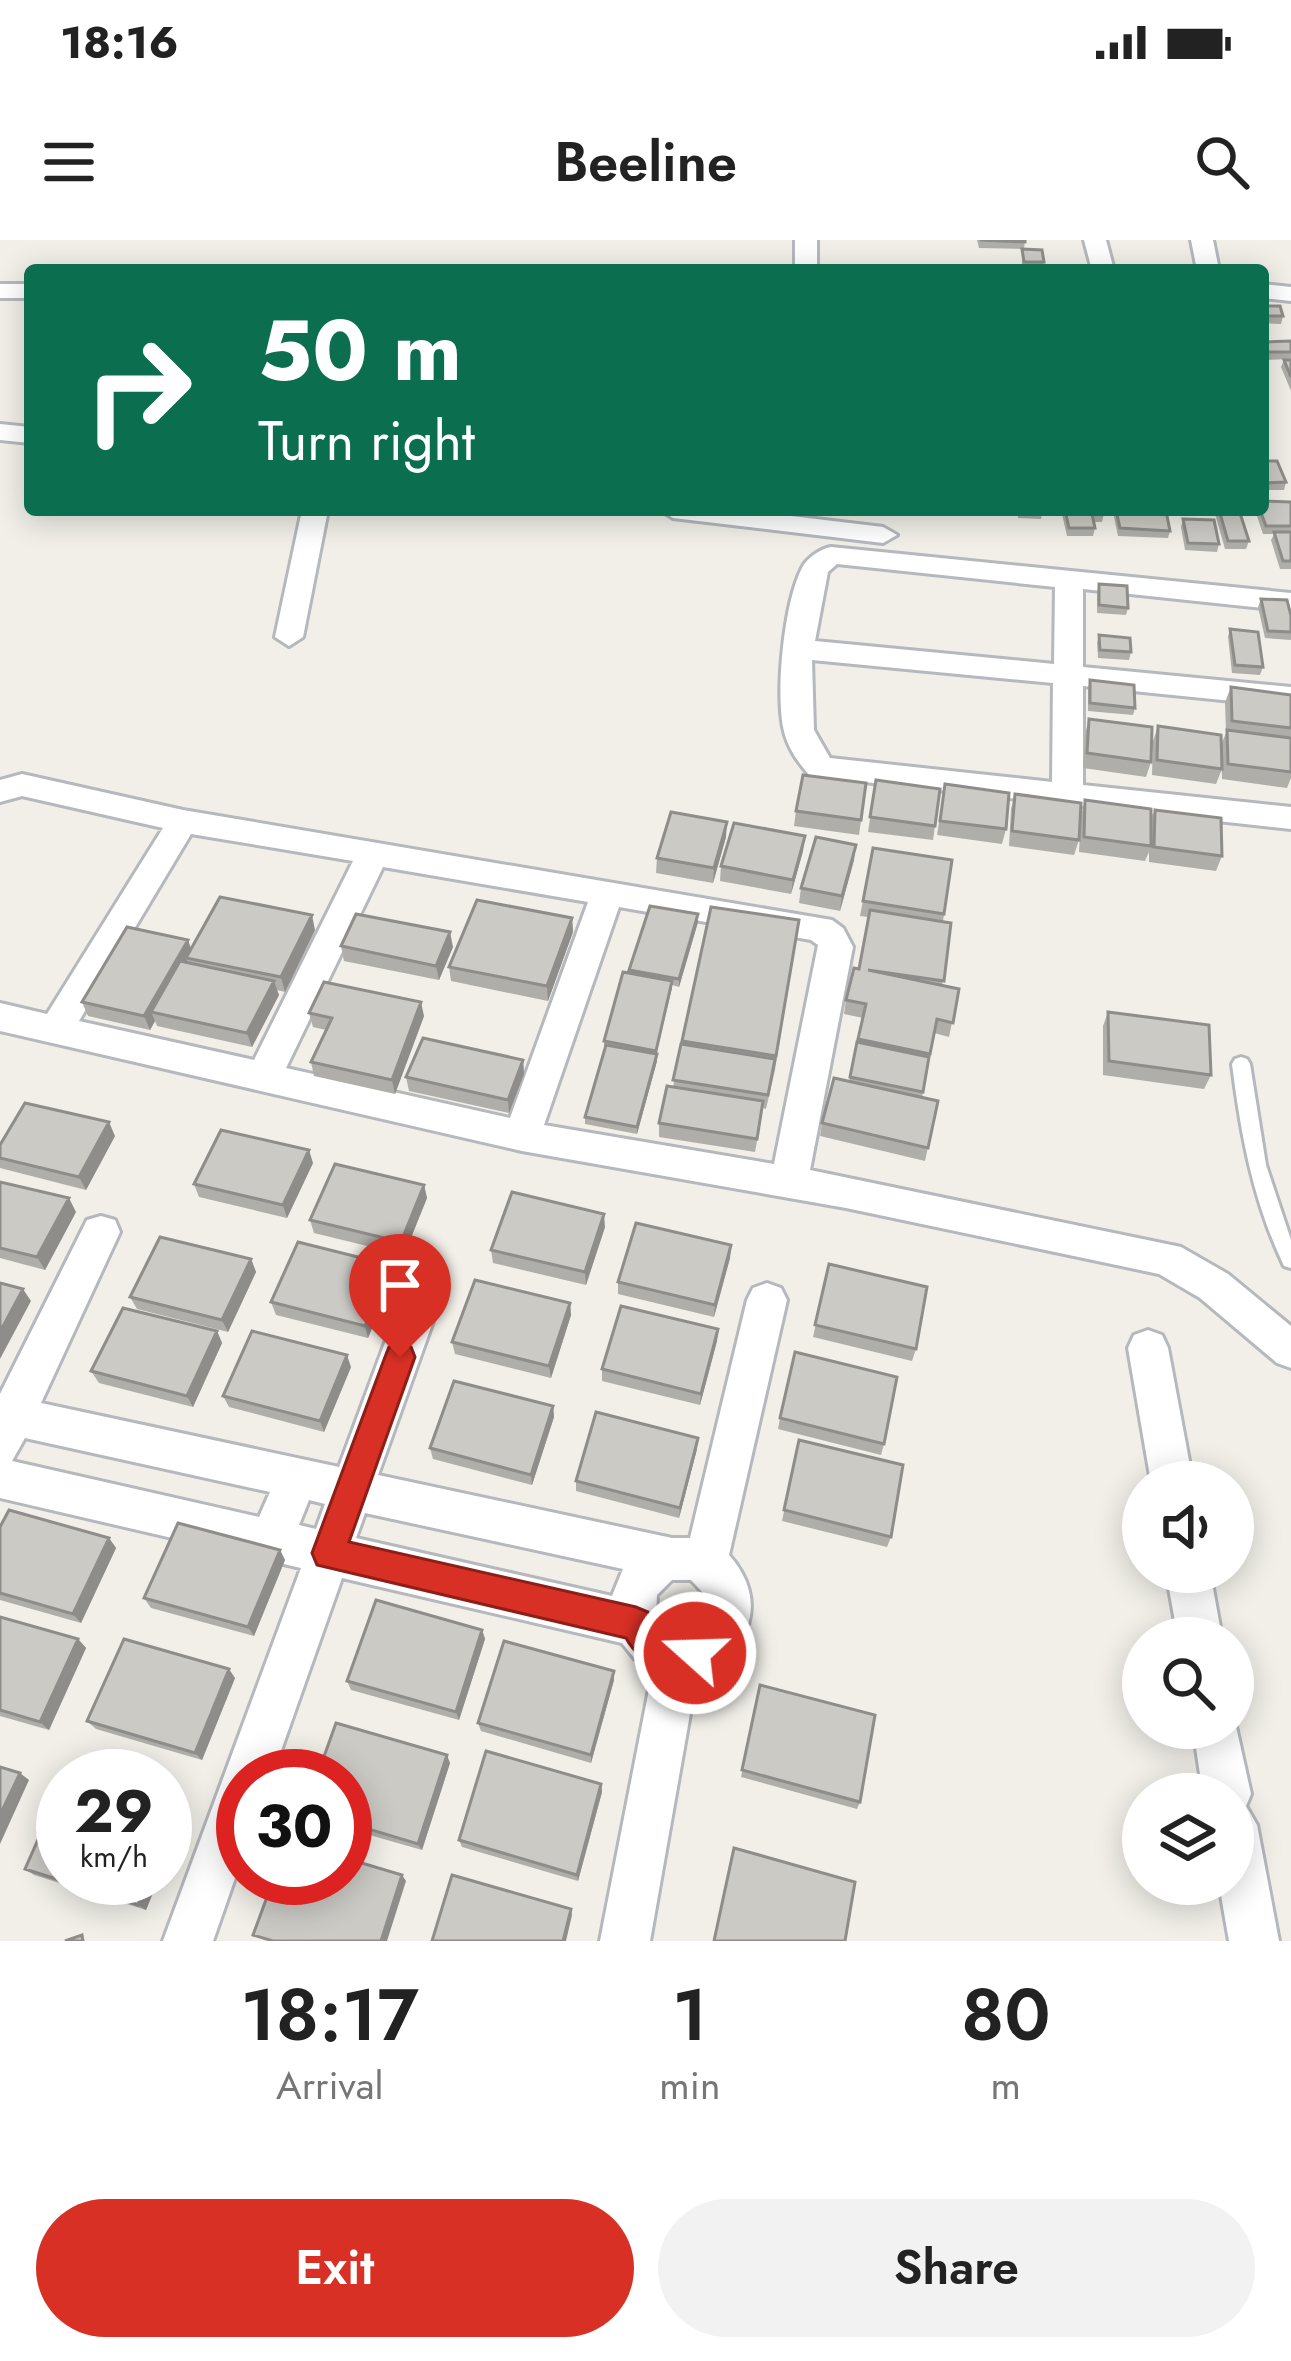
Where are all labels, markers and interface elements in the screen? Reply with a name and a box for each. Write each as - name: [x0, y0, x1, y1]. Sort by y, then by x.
- text: 18:16: [60, 10, 179, 75]
- text: Beeline: [554, 123, 737, 201]
- icon: menu: [36, 129, 102, 195]
- icon: search: [1189, 129, 1255, 195]
- text: 50 m: [258, 290, 462, 412]
- icon: right: [60, 312, 216, 468]
- text: Turn right: [258, 402, 475, 480]
- pin: [349, 1234, 451, 1357]
- icon: arrive: [367, 1252, 433, 1318]
- map controls: [1122, 1461, 1254, 1905]
- button: sound: [1122, 1461, 1254, 1593]
- position arrow: [632, 1590, 758, 1716]
- button: search: [1122, 1617, 1254, 1749]
- speed limit sign: 30: [216, 1749, 372, 1905]
- text: 29: [74, 1768, 154, 1855]
- button: layers: [1122, 1773, 1254, 1905]
- text: km/h: [80, 1835, 148, 1878]
- text: 18:17: [240, 1963, 419, 2067]
- text: 1: [672, 1963, 708, 2067]
- text: 80: [961, 1963, 1051, 2067]
- text: Arrival: [276, 2057, 383, 2114]
- text: min: [659, 2057, 720, 2114]
- text: m: [990, 2057, 1021, 2114]
- button: Exit: [36, 2199, 634, 2337]
- button: Share: [658, 2199, 1255, 2337]

